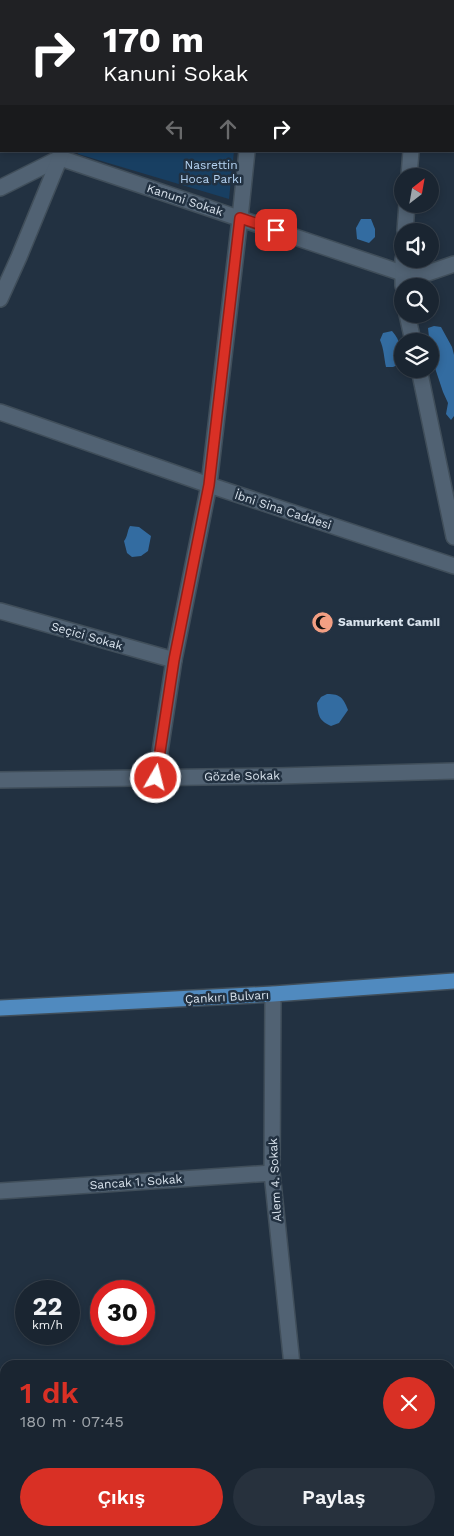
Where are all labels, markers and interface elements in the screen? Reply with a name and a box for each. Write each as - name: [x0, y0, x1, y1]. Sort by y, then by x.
- text: 170 m: [103, 19, 204, 61]
- icon: right: [20, 20, 85, 85]
- text: Kanuni Sokak: [103, 61, 248, 86]
- icon: left: [161, 115, 189, 143]
- icon: ahead: [214, 115, 242, 143]
- icon: right: [267, 115, 295, 143]
- park label: Nasrettin Hoca Parkı: [180, 158, 242, 186]
- north arrow: [394, 168, 439, 212]
- map controls: [394, 168, 439, 378]
- street label: Kanuni Sokak: [145, 181, 225, 219]
- pin: [255, 209, 297, 251]
- icon: arrive: [262, 216, 290, 244]
- button: sound: [394, 223, 439, 268]
- button: search: [394, 278, 439, 323]
- button: layers: [394, 333, 439, 378]
- street label: İbni Sina Caddesi: [233, 488, 333, 532]
- mosque icon: Samurkent Camii: [310, 610, 334, 634]
- place label: Samurkent Camii: [338, 615, 440, 629]
- street label: Seçici Sokak: [50, 619, 125, 653]
- position arrow: [129, 751, 181, 803]
- street label: Gözde Sokak: [204, 768, 280, 784]
- street label: Çankırı Bulvarı: [185, 988, 269, 1006]
- street label: Alem 4. Sokak: [266, 1138, 284, 1222]
- street label: Sancak 1. Sokak: [89, 1172, 183, 1192]
- speed limit sign: 30: [90, 1280, 155, 1345]
- text: 22: [33, 1292, 62, 1321]
- text: km/h: [32, 1318, 63, 1332]
- text: 1 dk: [20, 1375, 79, 1410]
- button: close: [383, 1377, 435, 1429]
- text: 180 m · 07:45: [20, 1412, 124, 1431]
- button: Çıkış: [20, 1468, 223, 1526]
- button: Paylaş: [233, 1468, 435, 1526]

